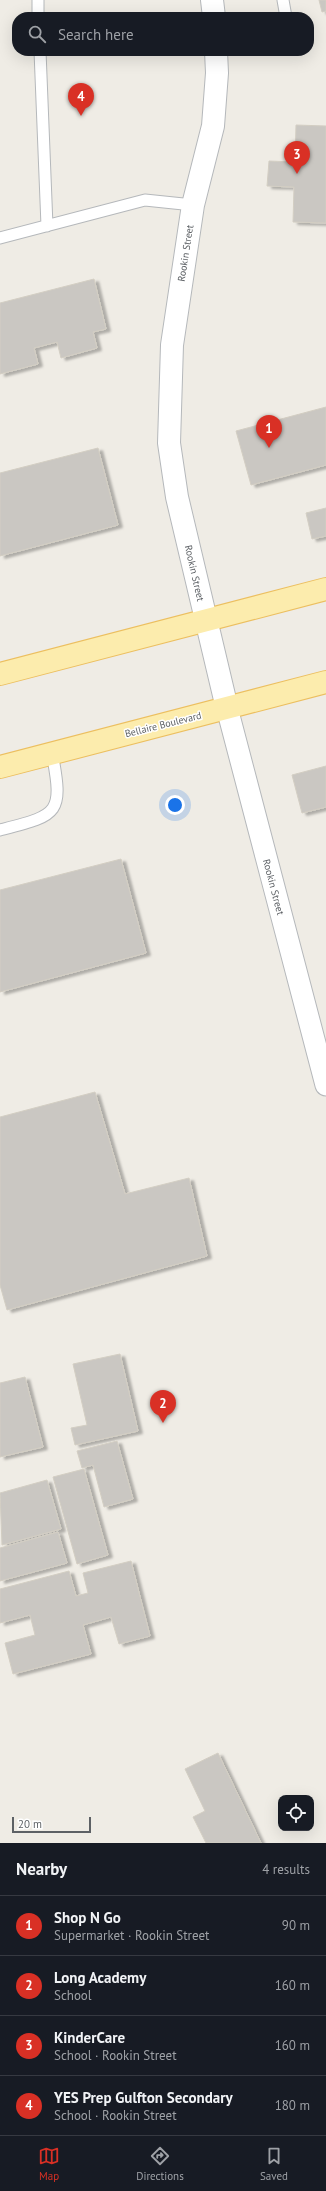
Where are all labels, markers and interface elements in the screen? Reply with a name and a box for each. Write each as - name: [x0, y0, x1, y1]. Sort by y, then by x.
- search box: [12, 12, 314, 56]
- icon: search: [26, 23, 48, 45]
- text: Search here: [58, 25, 134, 44]
- pin: 4: [68, 83, 94, 116]
- pin: 3: [284, 141, 310, 174]
- street label: Rookin Street: [175, 223, 196, 282]
- pin: 1: [256, 415, 282, 448]
- street label: Rookin Street: [182, 544, 207, 603]
- street label: Bellaire Boulevard: [123, 709, 203, 740]
- your location: [165, 795, 185, 815]
- street label: Rookin Street: [260, 858, 287, 917]
- pin: 2: [150, 1390, 176, 1423]
- map controls: [278, 1795, 314, 1831]
- button: locate: [278, 1795, 314, 1831]
- scale bar: [12, 1815, 91, 1834]
- text: 20 m: [18, 1817, 42, 1831]
- text: Nearby: [16, 1858, 67, 1880]
- text: 4 results: [262, 1861, 310, 1878]
- text: Shop N Go: [54, 1908, 121, 1927]
- text: 1: [25, 1917, 33, 1934]
- text: 90 m: [282, 1917, 310, 1934]
- text: Supermarket · Rookin Street: [54, 1927, 209, 1944]
- text: Long Academy: [54, 1968, 146, 1987]
- text: 2: [25, 1977, 33, 1994]
- text: 160 m: [275, 1977, 310, 1994]
- text: School: [54, 1987, 92, 2004]
- text: KinderCare: [54, 2028, 125, 2047]
- text: 3: [25, 2037, 33, 2054]
- text: 160 m: [275, 2037, 310, 2054]
- text: School · Rookin Street: [54, 2047, 177, 2064]
- text: YES Prep Gulfton Secondary: [54, 2088, 233, 2107]
- text: 4: [25, 2097, 33, 2114]
- text: 180 m: [275, 2097, 310, 2114]
- text: School · Rookin Street: [54, 2107, 177, 2124]
- tab: Map: [38, 2145, 60, 2183]
- tab: Directions: [136, 2145, 184, 2183]
- tab: Saved: [260, 2145, 288, 2183]

